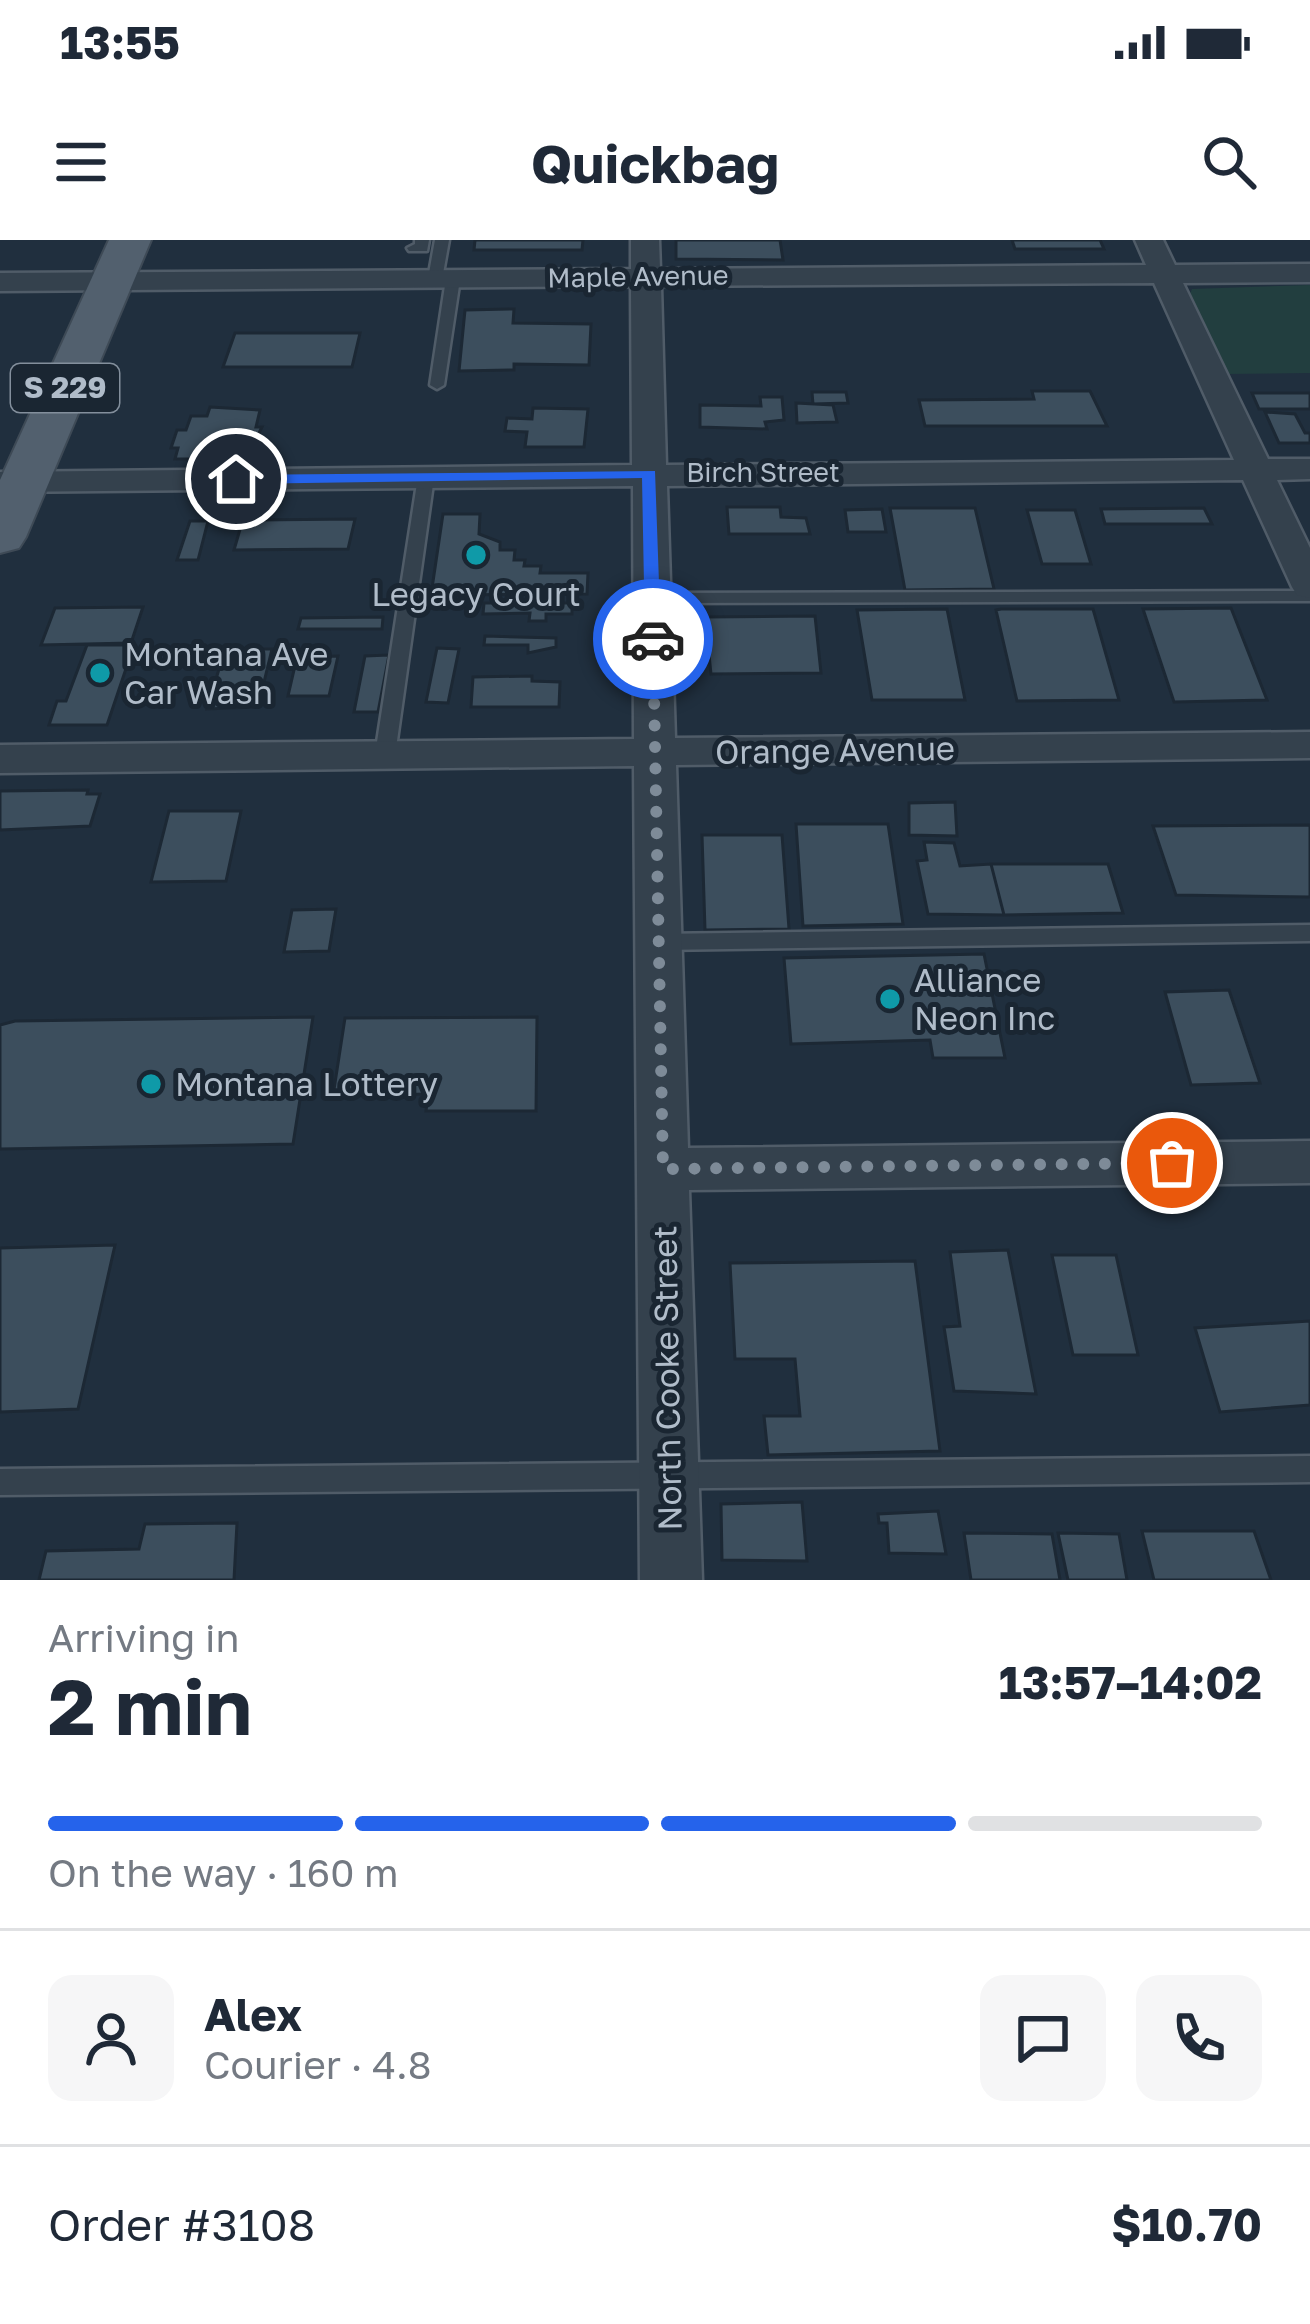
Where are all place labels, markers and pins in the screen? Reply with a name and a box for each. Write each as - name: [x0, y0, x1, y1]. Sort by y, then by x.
- pin: [185, 428, 287, 530]
- marker: Legacy Court: [463, 542, 489, 568]
- place label: Legacy Court: [371, 574, 581, 613]
- place label: Montana Ave Car Wash: [124, 634, 328, 711]
- marker: Montana Ave Car Wash: [87, 660, 113, 686]
- place label: Alliance Neon Inc: [914, 960, 1055, 1037]
- marker: Alliance Neon Inc: [877, 986, 903, 1012]
- place label: Montana Lottery: [175, 1064, 438, 1103]
- marker: Montana Lottery: [138, 1071, 164, 1097]
- pin: [1121, 1112, 1223, 1214]

